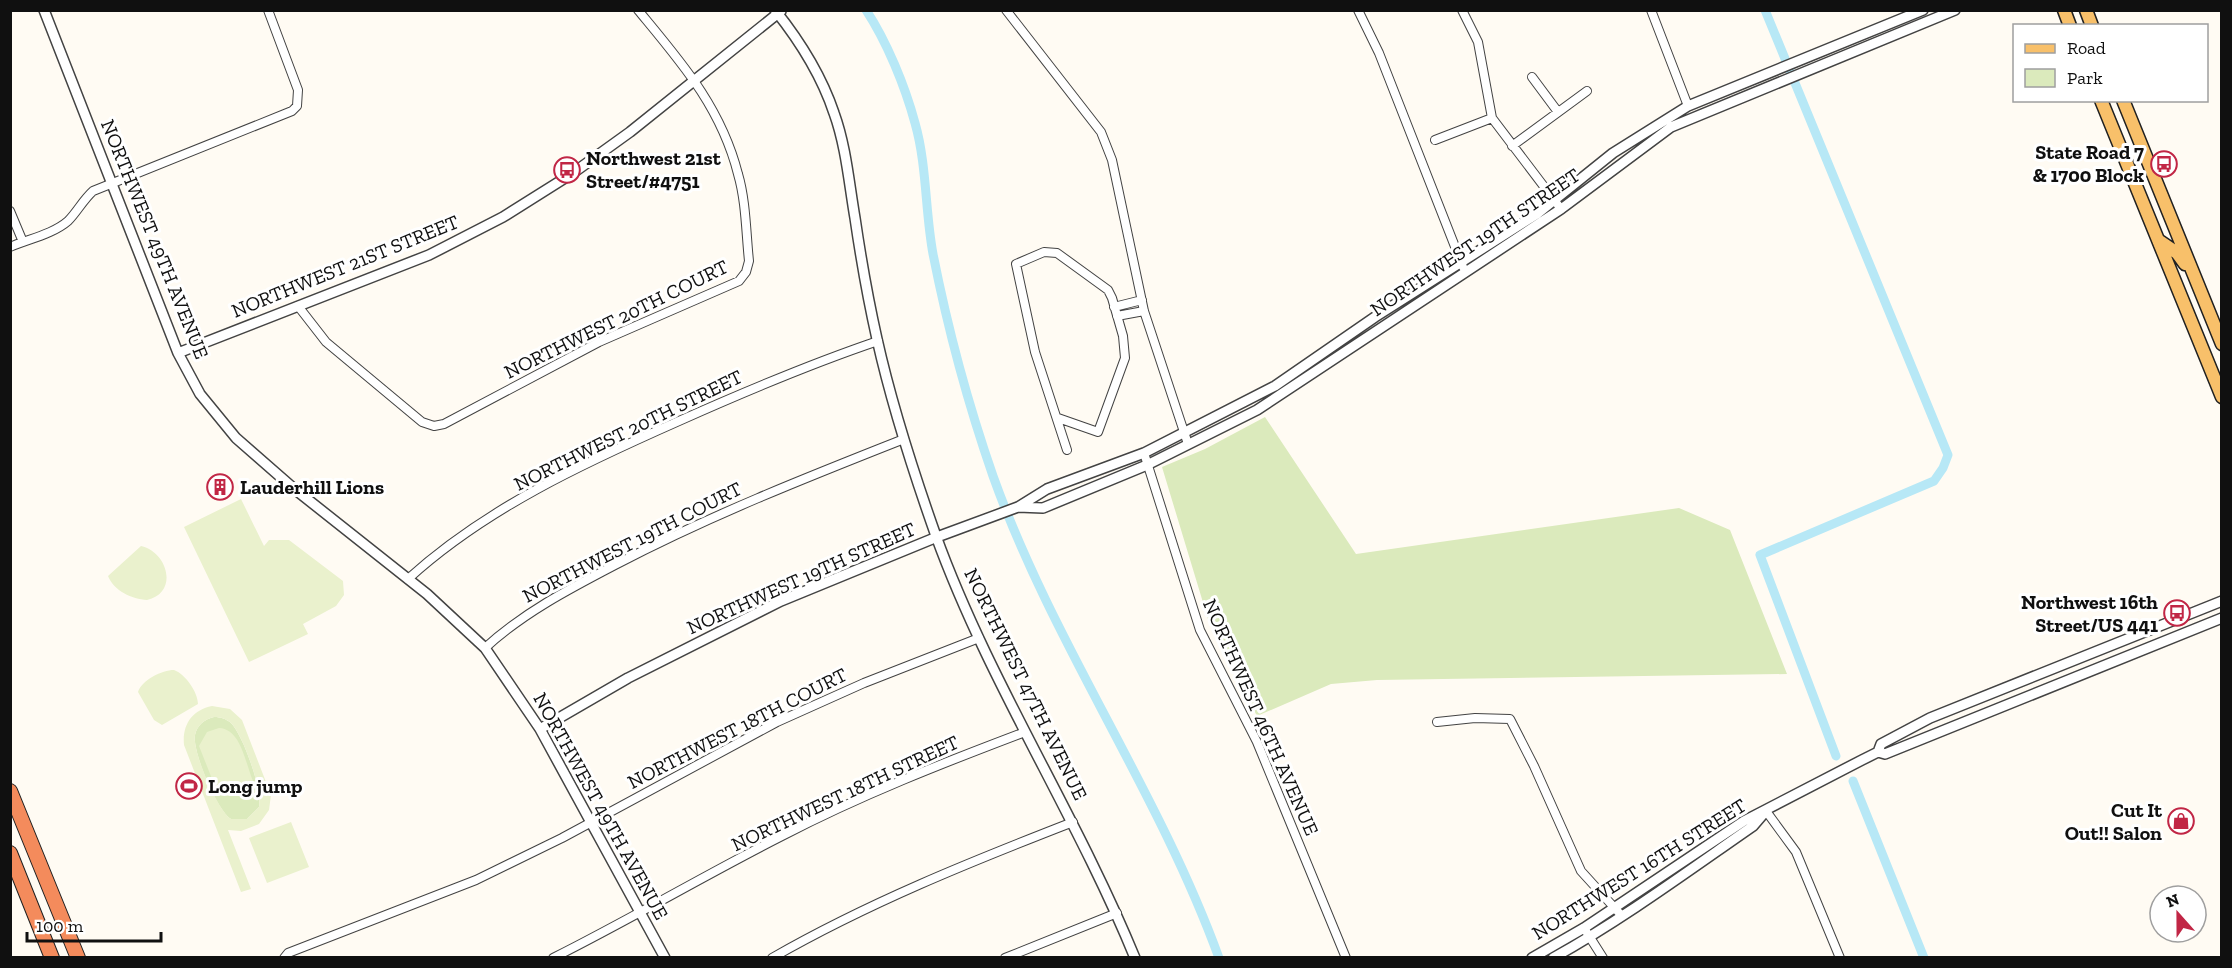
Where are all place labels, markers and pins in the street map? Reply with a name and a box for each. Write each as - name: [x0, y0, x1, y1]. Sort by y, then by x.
- place label: State Road 7 & 1700 Block: [2033, 140, 2144, 187]
- place label: Northwest 21st Street/#4751: [586, 146, 722, 193]
- bus stop icon: State Road 7 & 1700 Block: [2149, 149, 2179, 179]
- bus stop icon: Northwest 21st Street/#4751: [552, 155, 582, 185]
- building icon: Lauderhill Lions: [205, 472, 235, 502]
- place label: Lauderhill Lions: [240, 475, 384, 499]
- place label: Northwest 16th Street/US 441: [2021, 590, 2158, 637]
- bus stop icon: Northwest 16th Street/US 441: [2162, 598, 2192, 628]
- sports icon: Long jump: [174, 771, 204, 801]
- place label: Long jump: [208, 774, 303, 798]
- place label: Cut It Out!! Salon: [2065, 798, 2163, 845]
- shop icon: Cut It Out!! Salon: [2166, 806, 2196, 836]

